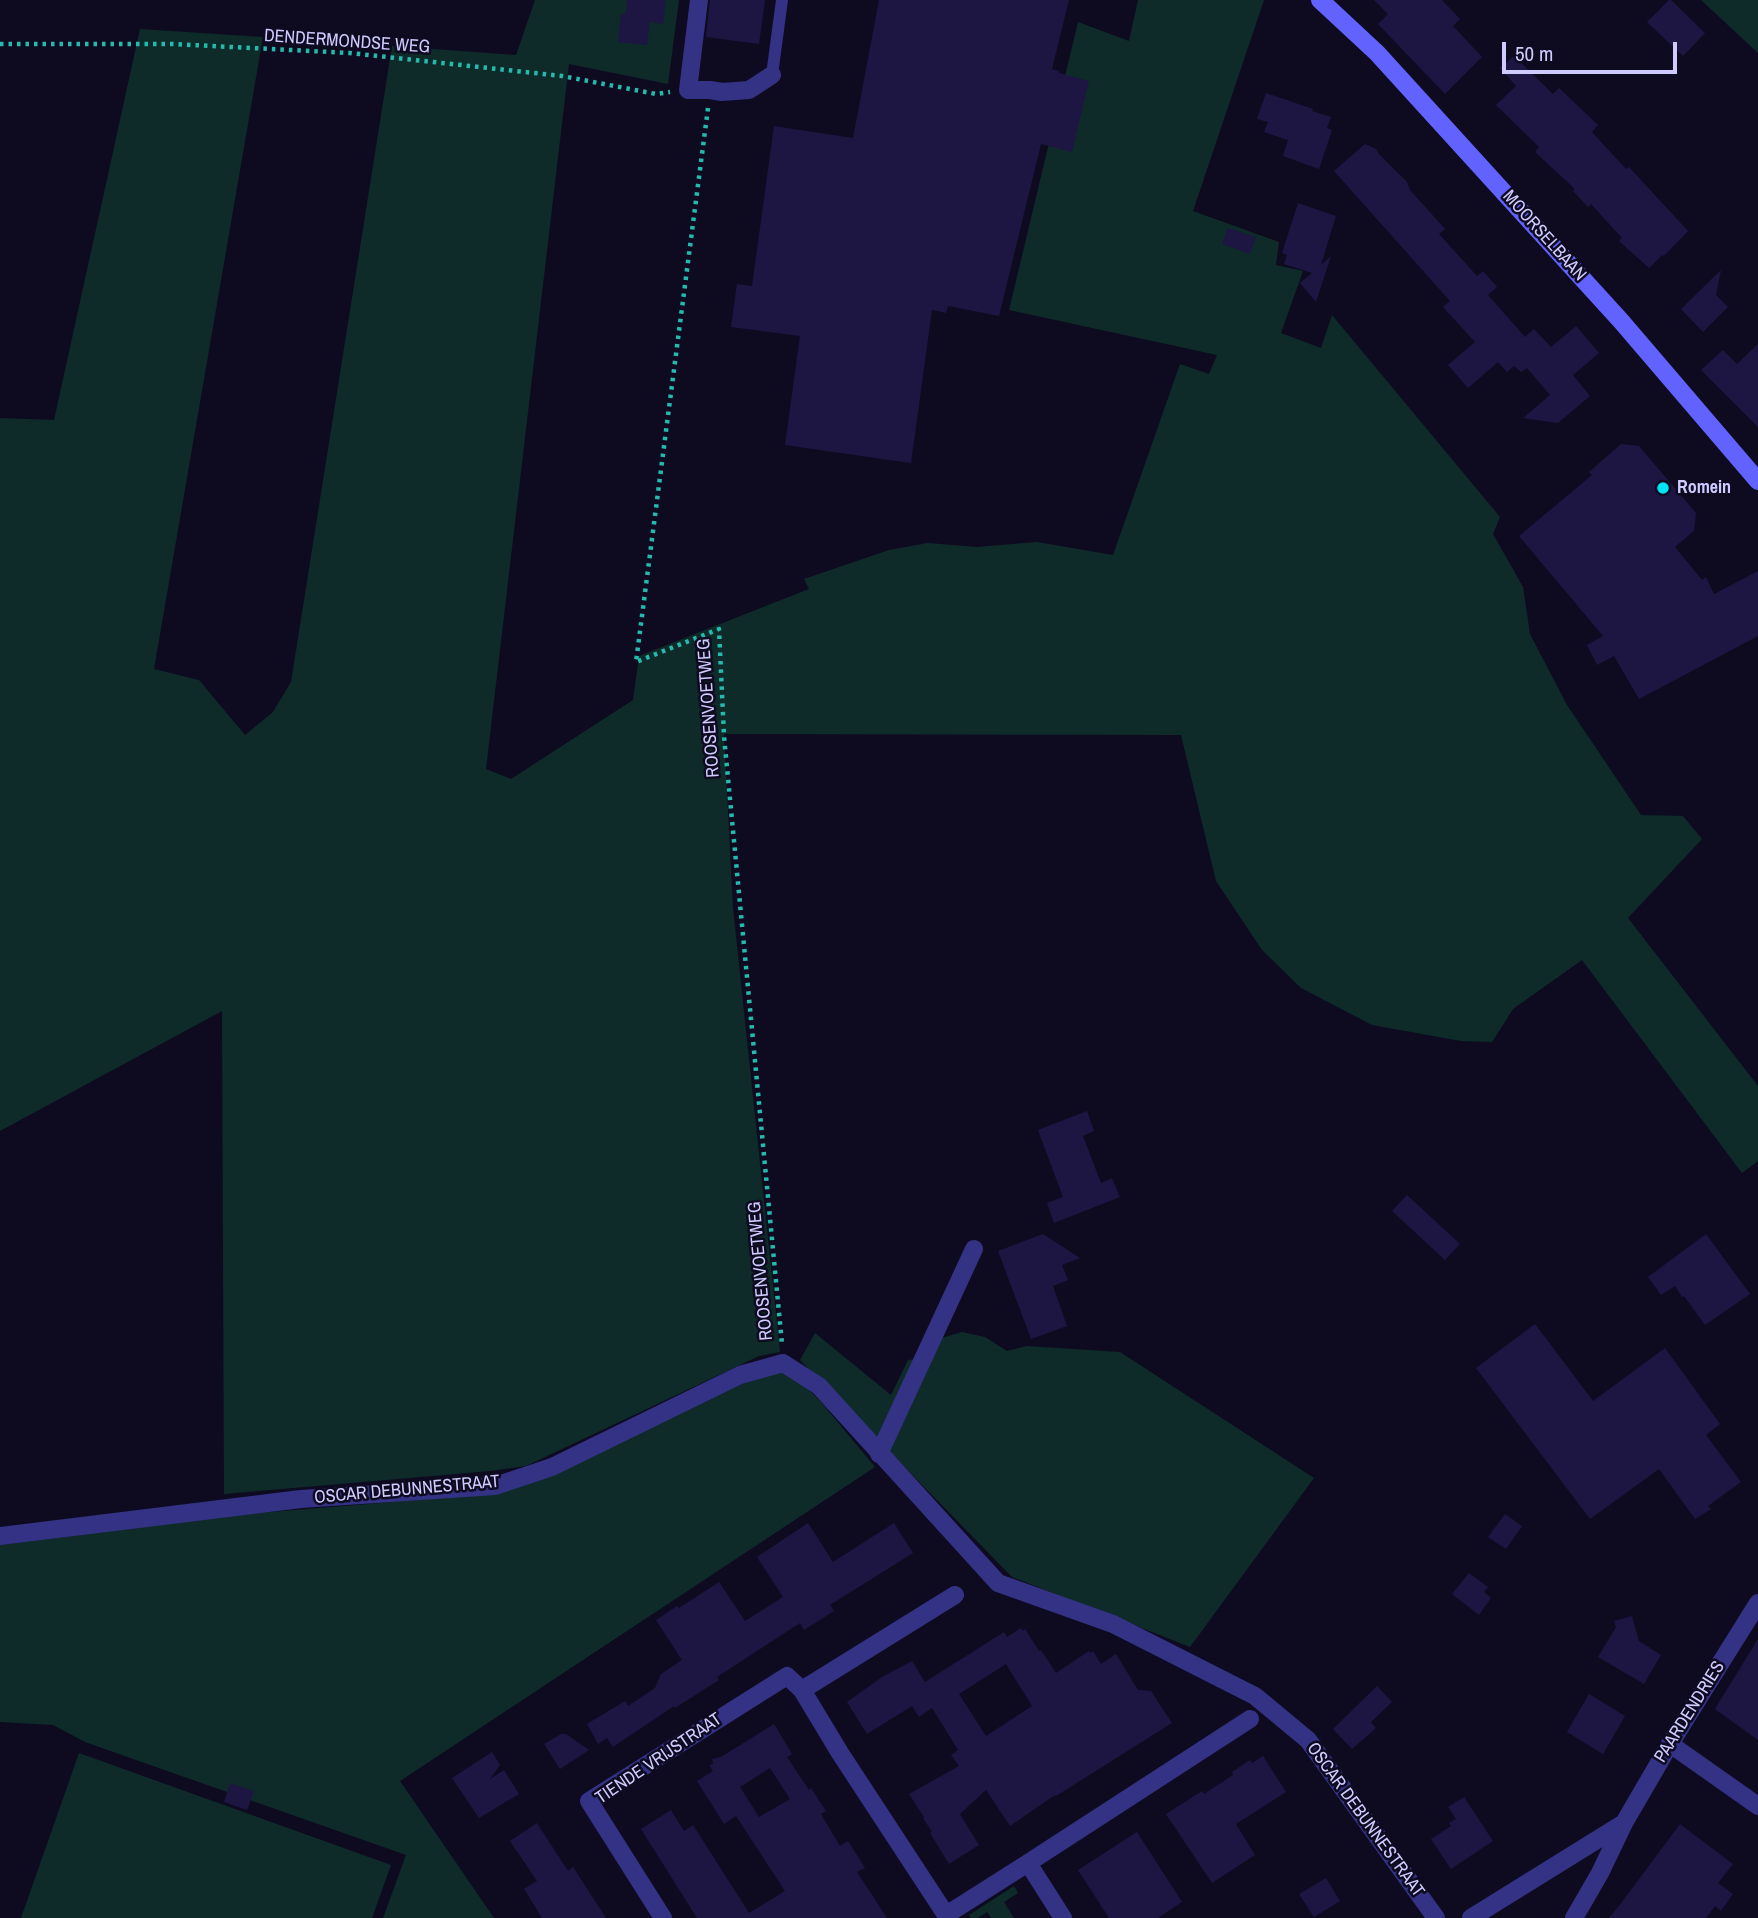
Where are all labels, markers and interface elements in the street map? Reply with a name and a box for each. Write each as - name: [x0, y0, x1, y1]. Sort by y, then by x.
- street label: DENDERMONDSE WEG: [263, 25, 431, 59]
- scale bar: [1506, 28, 1681, 72]
- text: 50 m: [1515, 39, 1553, 68]
- street label: MOORSELBAAN: [1498, 186, 1590, 286]
- place label: Romein: [1677, 477, 1731, 499]
- marker: Romein: [1655, 480, 1671, 496]
- street label: ROOSENVOETWEG: [693, 638, 725, 778]
- street label: ROOSENVOETWEG: [744, 1201, 778, 1341]
- street label: OSCAR DEBUNNESTRAAT: [313, 1471, 501, 1509]
- street label: PAARDENDRIES: [1650, 1657, 1730, 1767]
- street label: TIENDE VRIJSTRAAT: [592, 1709, 726, 1809]
- street label: OSCAR DEBUNNESTRAAT: [1302, 1738, 1428, 1902]

